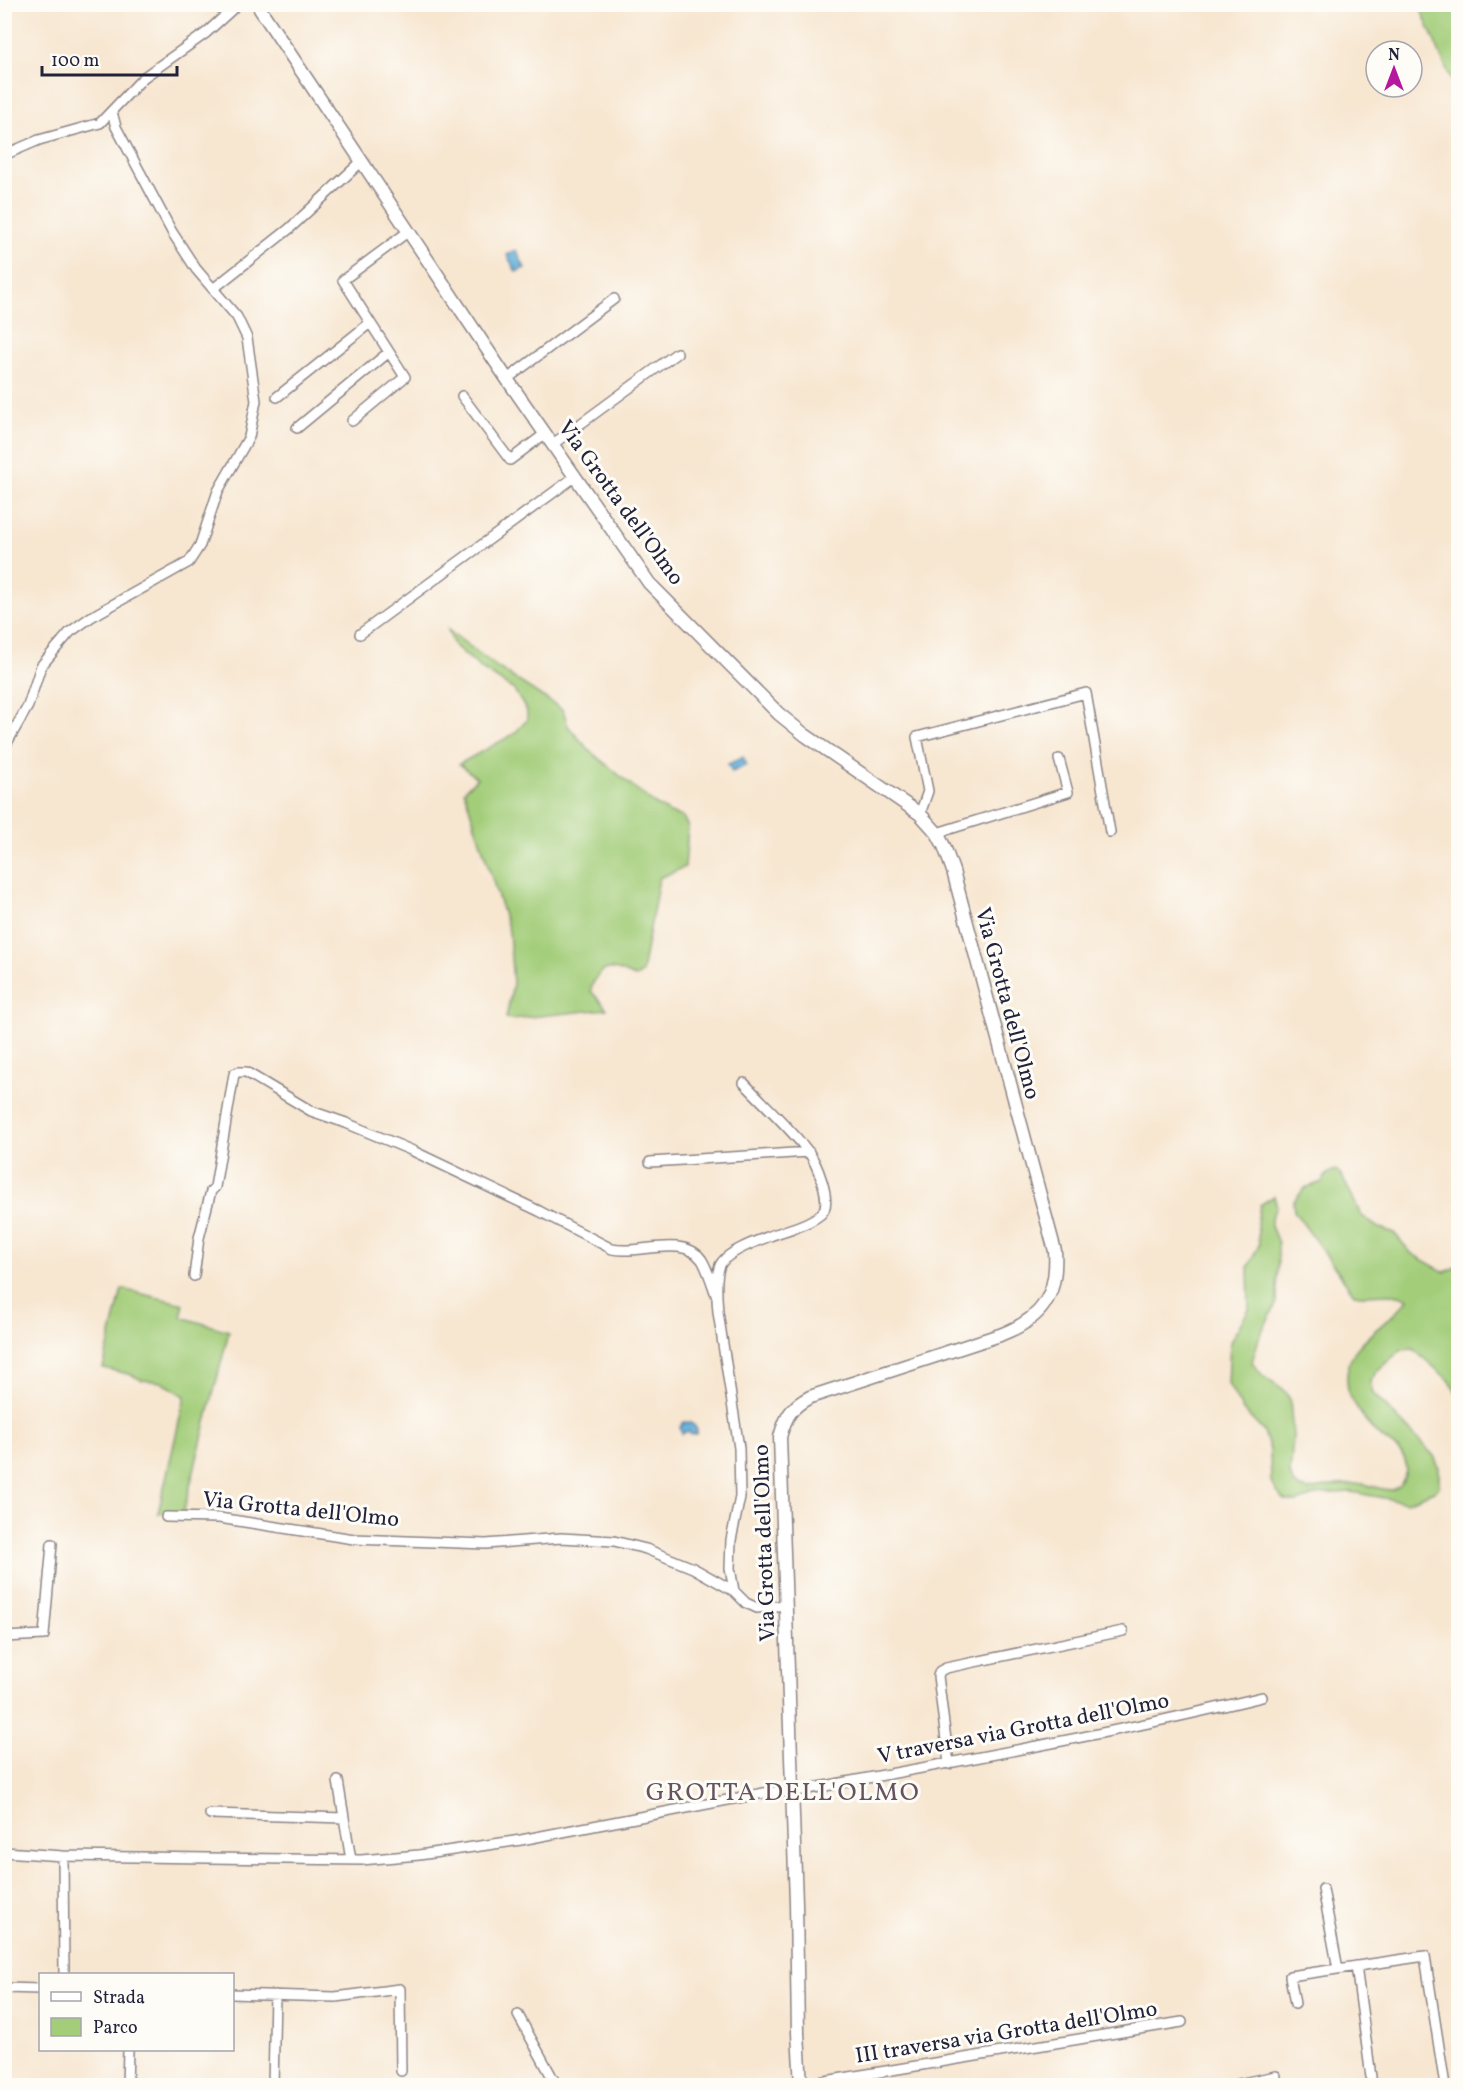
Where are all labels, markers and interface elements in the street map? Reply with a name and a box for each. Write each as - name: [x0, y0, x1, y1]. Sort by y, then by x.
- scale bar: [42, 39, 177, 77]
- north arrow: [1364, 39, 1424, 99]
- text: N: [1388, 45, 1400, 67]
- text: 100 m: [51, 49, 100, 74]
- street label: Via Grotta dell'Olmo: [549, 414, 691, 592]
- street label: Via Grotta dell'Olmo: [966, 904, 1047, 1103]
- street label: Via Grotta dell'Olmo: [747, 1444, 784, 1642]
- street label: Via Grotta dell'Olmo: [201, 1485, 401, 1536]
- street label: V traversa via Grotta dell'Olmo: [875, 1686, 1172, 1773]
- district label: GROTTA DELL'OLMO: [646, 1775, 920, 1811]
- legend: [39, 1973, 234, 2051]
- text: Strada: [93, 1986, 145, 2011]
- street label: III traversa via Grotta dell'Olmo: [853, 1994, 1160, 2073]
- text: Parco: [93, 2016, 138, 2041]

